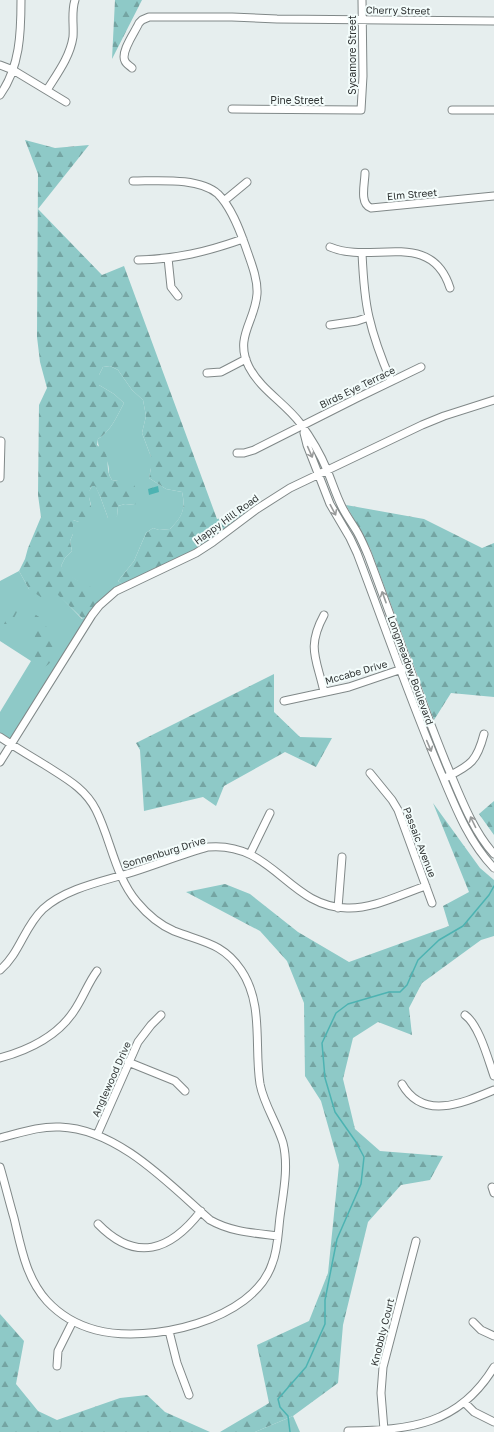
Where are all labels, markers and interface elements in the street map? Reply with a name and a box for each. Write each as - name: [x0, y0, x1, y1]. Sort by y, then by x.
- street label: Cherry Street: [366, 3, 430, 17]
- street label: Sycamore Street: [346, 15, 358, 95]
- street label: Pine Street: [270, 94, 324, 106]
- street label: Elm Street: [386, 186, 438, 202]
- street label: Birds Eye Terrace: [317, 363, 397, 410]
- one-way arrow: [307, 446, 314, 458]
- street label: Happy Hill Road: [191, 491, 261, 547]
- one-way arrow: [330, 503, 338, 515]
- one-way arrow: [379, 592, 387, 604]
- street label: Longmeadow Boulevard: [386, 614, 436, 726]
- street label: Mccabe Drive: [323, 657, 389, 687]
- one-way arrow: [426, 740, 434, 752]
- street label: Passaic Avenue: [401, 805, 439, 879]
- one-way arrow: [469, 816, 476, 828]
- street label: Sonnenburg Drive: [121, 834, 207, 870]
- street label: Anglewood Drive: [89, 1039, 133, 1119]
- street label: Knobbly Court: [368, 1297, 396, 1367]

